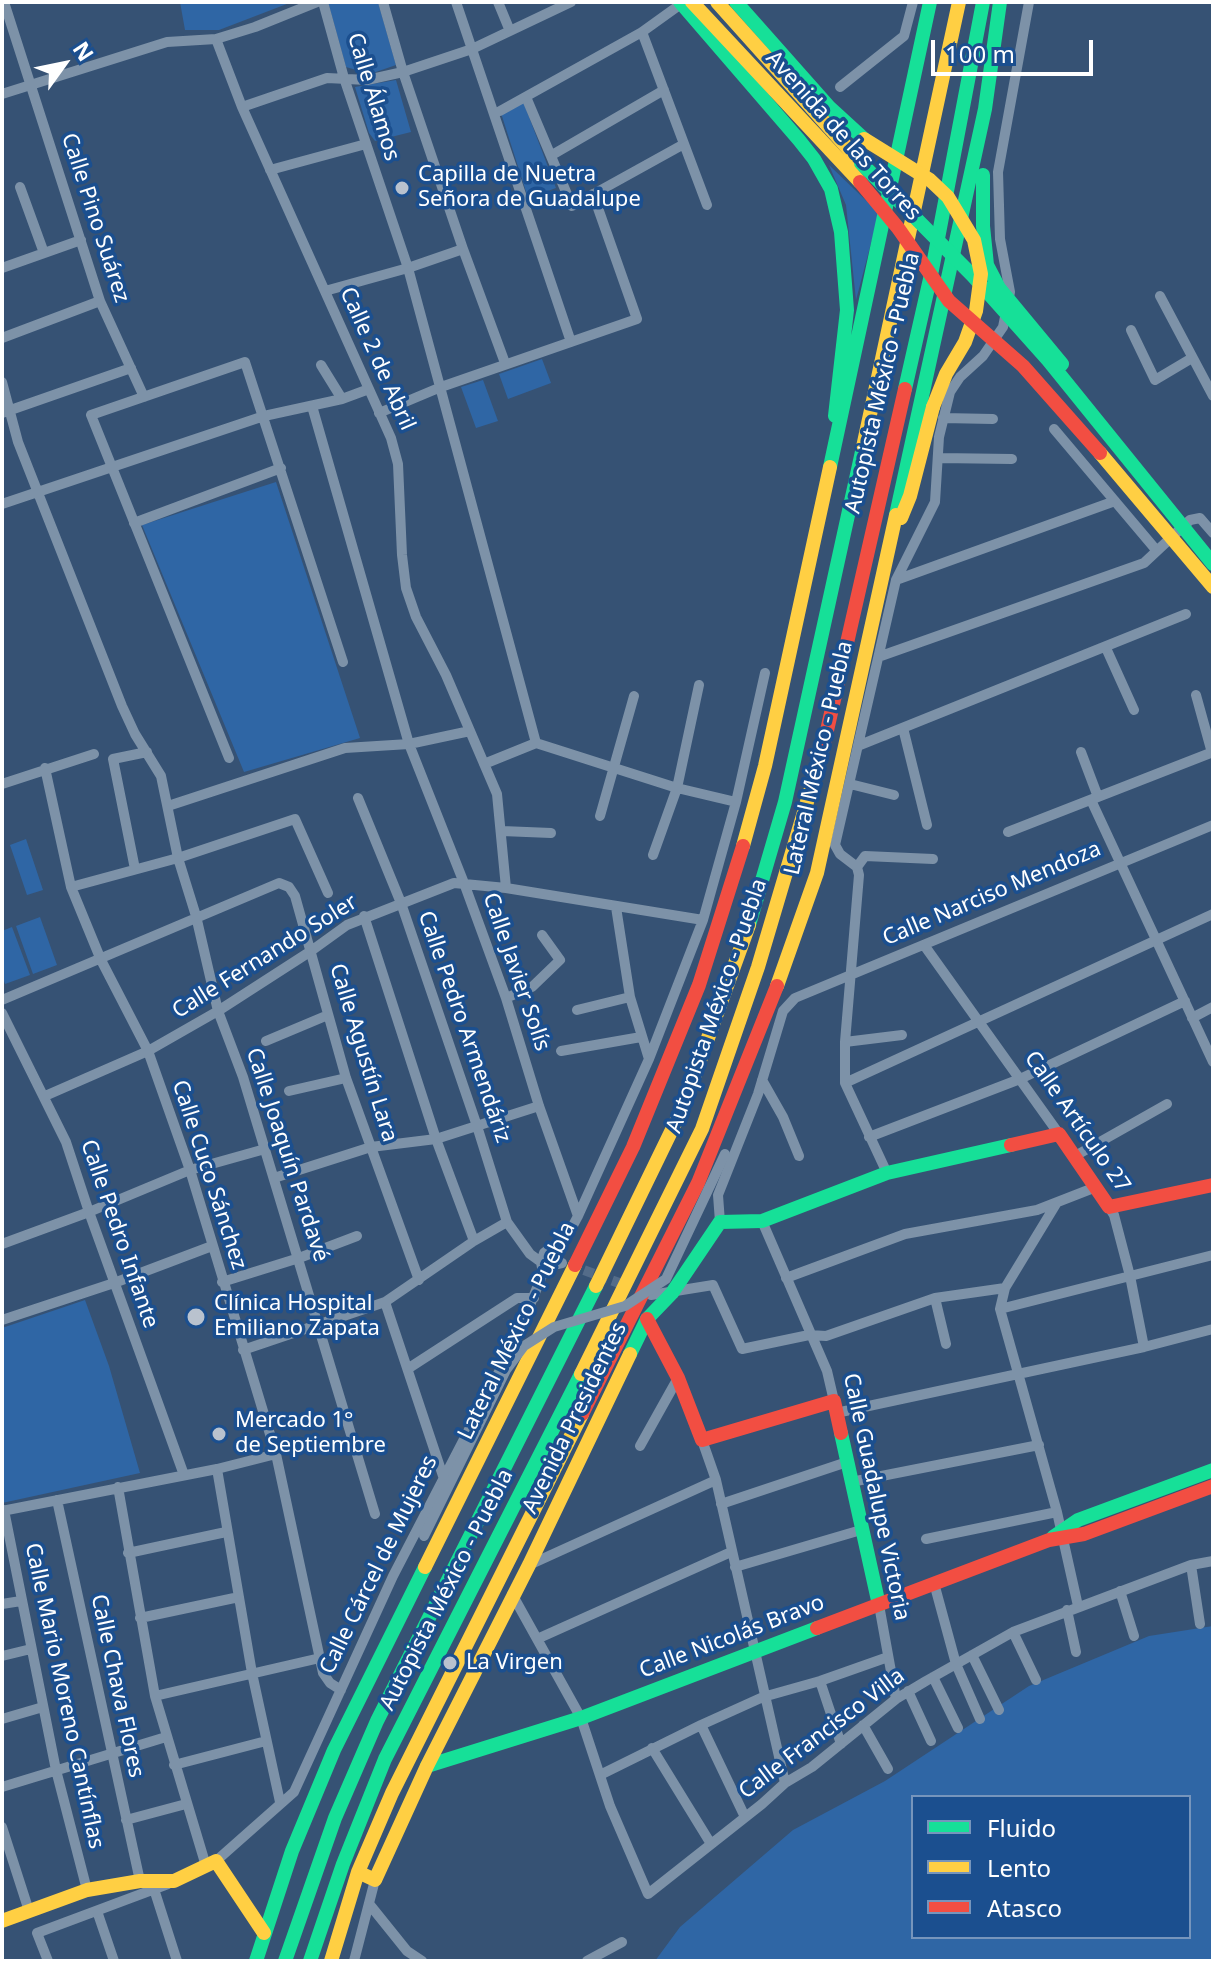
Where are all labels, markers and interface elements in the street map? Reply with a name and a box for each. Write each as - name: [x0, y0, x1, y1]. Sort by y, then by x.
- north arrow: [24, 24, 104, 104]
- scale bar: [935, 24, 1097, 74]
- street label: Calle Álamos: [341, 30, 405, 164]
- text: N: [67, 35, 102, 67]
- text: 100 m: [945, 37, 1015, 70]
- street label: Avenida de las Torres: [760, 46, 926, 226]
- street label: Calle Pino Suárez: [55, 130, 135, 306]
- place label: Capilla de Nuetra Señora de Guadalupe: [418, 162, 641, 214]
- marker: Capilla de Nuetra Señora de Guadalupe: [393, 179, 411, 197]
- street label: Autopista México - Puebla: [840, 250, 926, 516]
- street label: Calle 2 de Abril: [334, 283, 420, 435]
- street label: Lateral México - Puebla: [779, 639, 859, 877]
- street label: Calle Narciso Mendoza: [879, 836, 1105, 952]
- street label: Autopista México - Puebla: [661, 875, 773, 1137]
- street label: Calle Fernando Soler: [168, 889, 362, 1025]
- street label: Calle Javier Solís: [477, 889, 555, 1055]
- street label: Calle Pedro Armendáriz: [412, 908, 516, 1146]
- street label: Calle Agustín Lara: [323, 961, 403, 1145]
- street label: Calle Joaquín Pardavé: [240, 1045, 334, 1265]
- street label: Calle Artículo 27: [1018, 1046, 1136, 1198]
- street label: Calle Cuco Sánchez: [166, 1077, 252, 1273]
- street label: Calle Pedro Infante: [74, 1136, 164, 1332]
- street label: Lateral México - Puebla: [453, 1218, 581, 1444]
- place label: Clínica Hospital Emiliano Zapata: [214, 1291, 380, 1342]
- marker: Clínica Hospital Emiliano Zapata: [185, 1306, 207, 1328]
- street label: Avenida Presidentes: [517, 1318, 633, 1518]
- street label: Calle Guadalupe Victoria: [837, 1371, 915, 1623]
- place label: Mercado 1° de Septiembre: [235, 1408, 386, 1460]
- marker: Mercado 1° de Septiembre: [210, 1425, 228, 1443]
- street label: Calle Cárcel de Mujeres: [315, 1451, 443, 1679]
- street label: Autopista México - Puebla: [375, 1465, 519, 1715]
- street label: Calle Mario Moreno Cantínflas: [19, 1541, 109, 1851]
- street label: Calle Nicolás Bravo: [636, 1590, 828, 1684]
- street label: Calle Chava Flores: [85, 1592, 149, 1780]
- place label: La Virgen: [466, 1650, 563, 1676]
- marker: La Virgen: [441, 1654, 459, 1672]
- street label: Calle Francisco Villa: [734, 1663, 910, 1805]
- legend: [911, 1795, 1191, 1939]
- text: Fluido: [987, 1811, 1056, 1844]
- text: Lento: [987, 1851, 1051, 1884]
- text: Atasco: [987, 1891, 1062, 1924]

